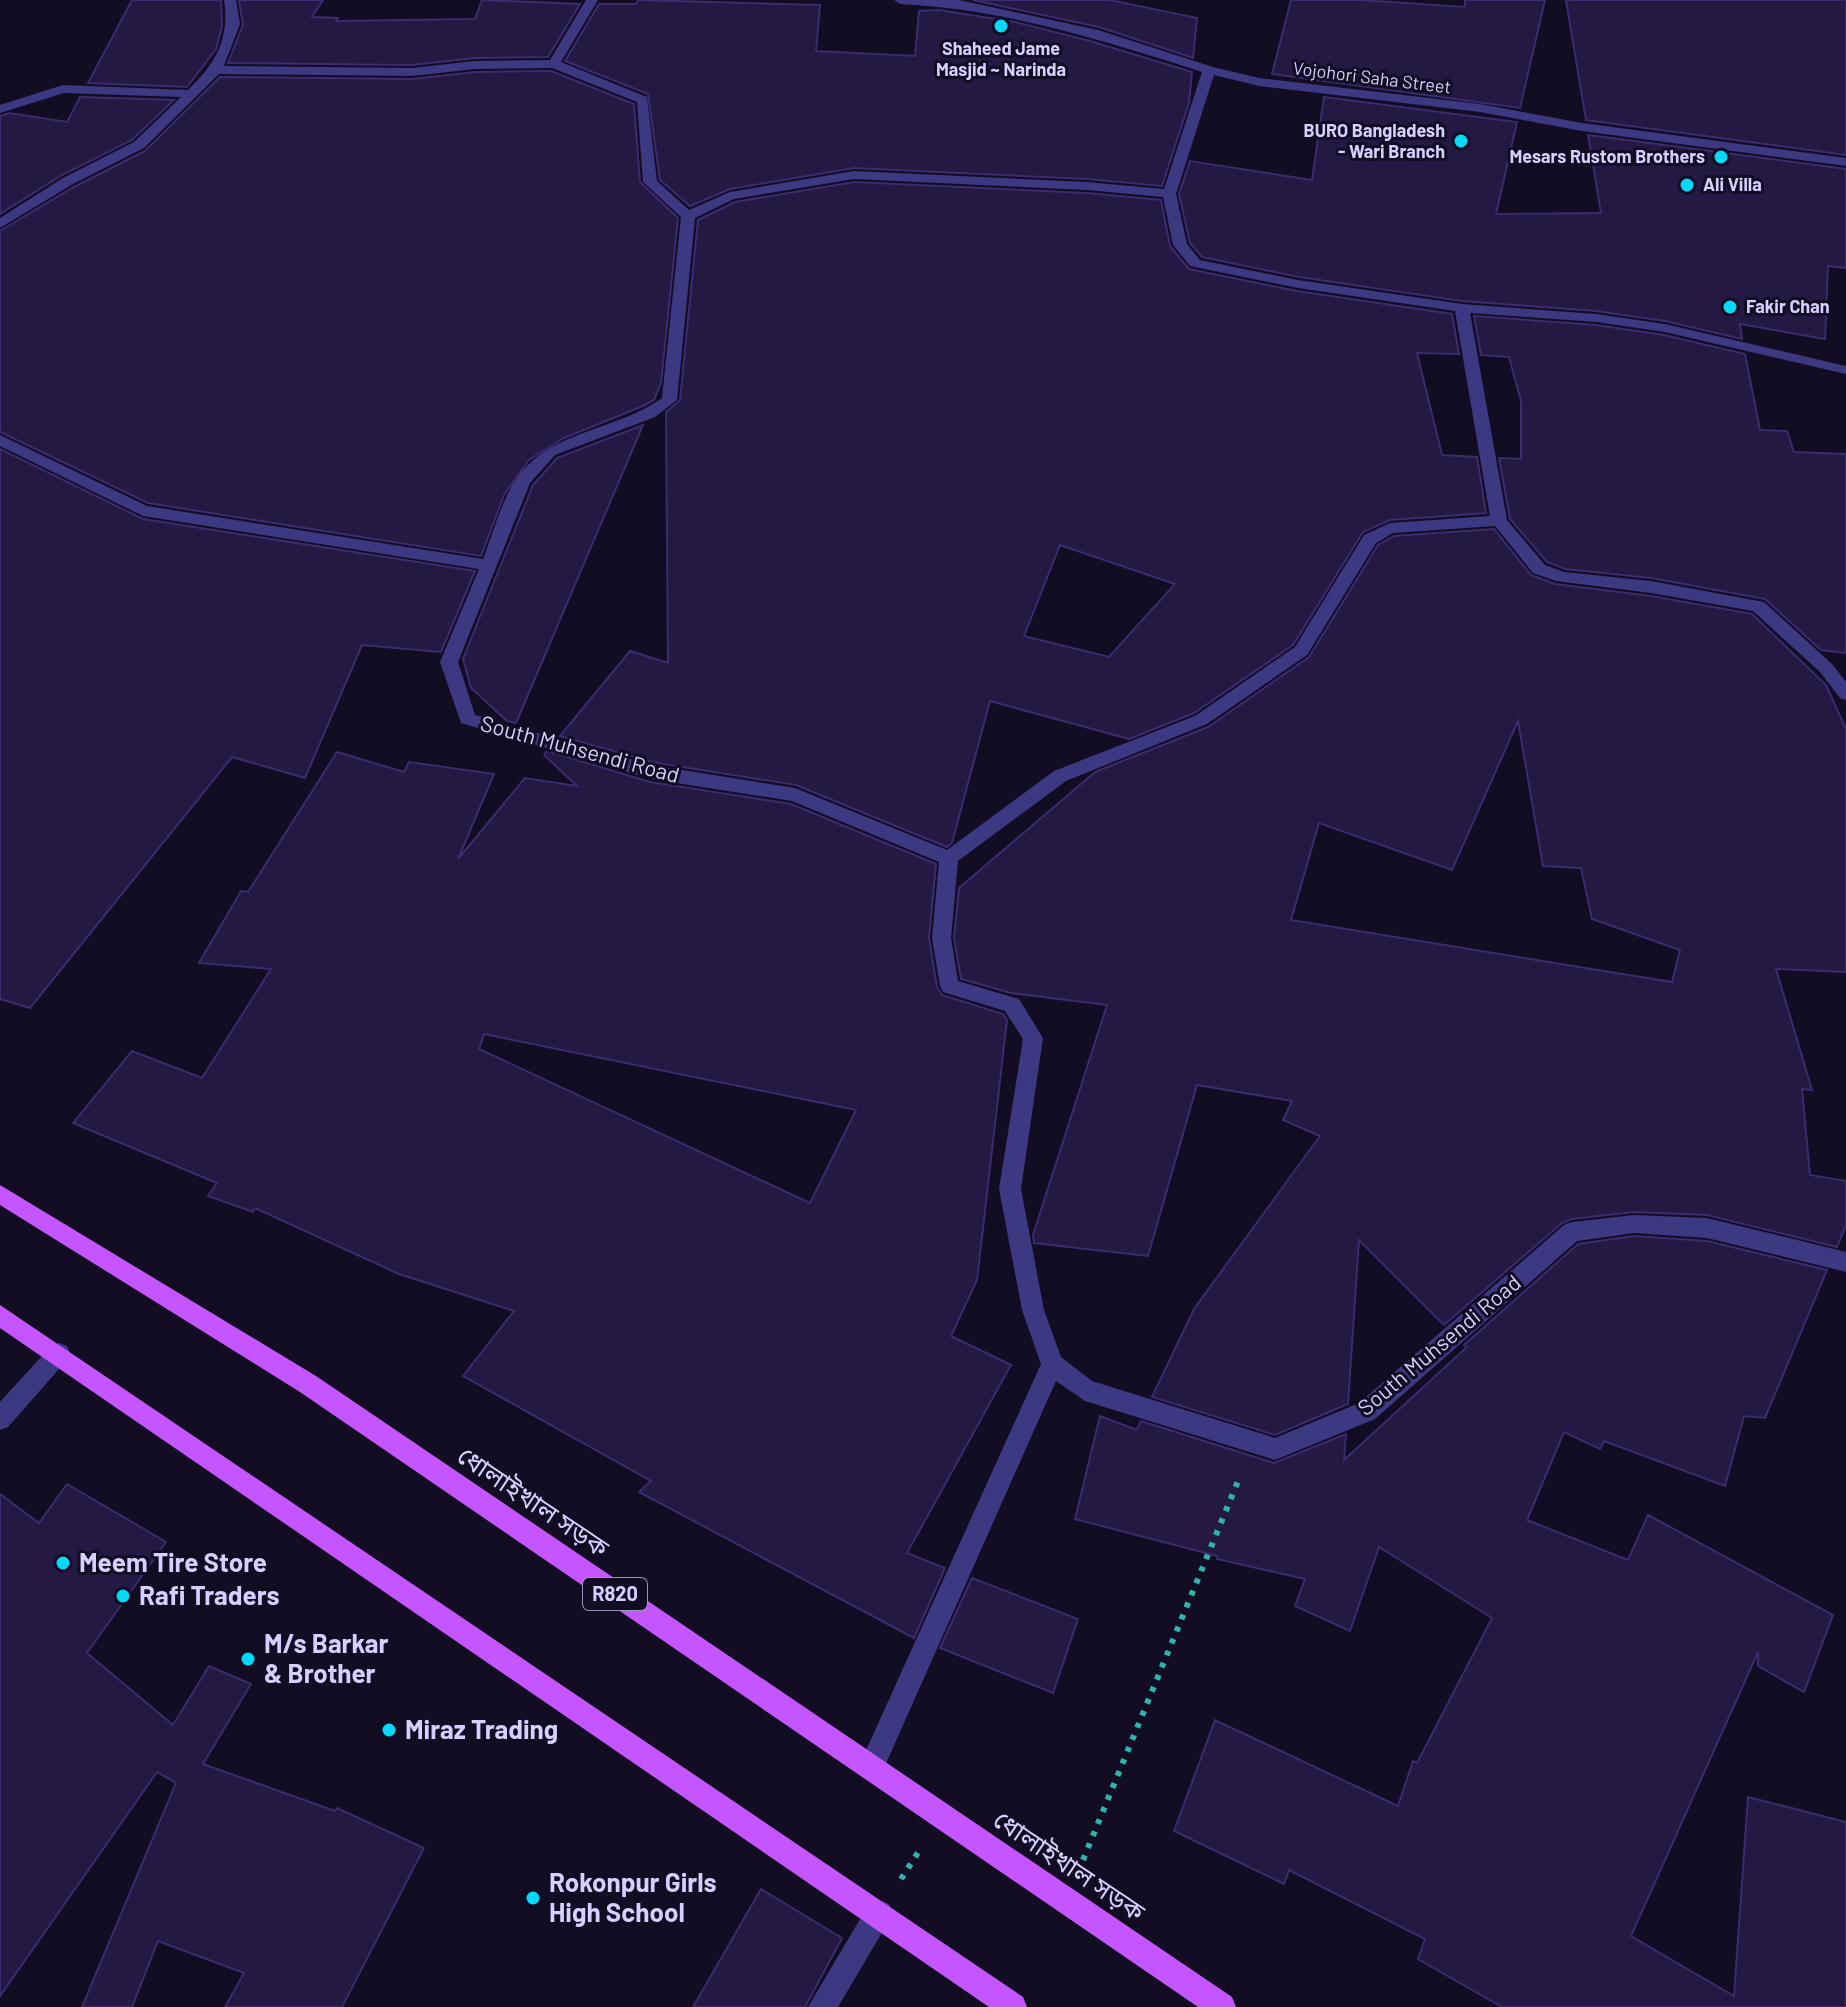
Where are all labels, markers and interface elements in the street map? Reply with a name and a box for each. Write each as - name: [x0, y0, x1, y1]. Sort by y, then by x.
- marker: Shaheed Jame Masjid ~ Narinda: [992, 17, 1010, 35]
- place label: Shaheed Jame Masjid ~ Narinda: [936, 37, 1066, 80]
- street label: Vojohori Saha Street: [1292, 56, 1452, 98]
- place label: BURO Bangladesh - Wari Branch: [1304, 119, 1445, 162]
- marker: BURO Bangladesh - Wari Branch: [1452, 132, 1470, 150]
- place label: Mesars Rustom Brothers: [1509, 145, 1705, 167]
- marker: Mesars Rustom Brothers: [1712, 148, 1730, 166]
- place label: Ali Villa: [1703, 173, 1762, 195]
- marker: Ali Villa: [1678, 176, 1696, 194]
- place label: Fakir Chan: [1746, 295, 1830, 317]
- marker: Fakir Chan: [1721, 298, 1739, 316]
- street label: South Muhsendi Road: [478, 709, 683, 787]
- street label: South Muhsendi Road: [1351, 1268, 1525, 1420]
- street label: ধোলাইখাল সড়ক: [452, 1439, 616, 1563]
- place label: Meem Tire Store: [79, 1546, 267, 1577]
- marker: Meem Tire Store: [54, 1554, 72, 1572]
- road number: R820: [583, 1578, 647, 1610]
- place label: Rafi Traders: [139, 1579, 280, 1610]
- marker: Rafi Traders: [114, 1587, 132, 1605]
- place label: M/s Barkar & Brother: [264, 1627, 389, 1688]
- marker: M/s Barkar & Brother: [239, 1650, 257, 1668]
- place label: Miraz Trading: [405, 1713, 558, 1744]
- marker: Miraz Trading: [380, 1721, 398, 1739]
- street label: ধোলাইখাল সড়ক: [988, 1803, 1152, 1927]
- place label: Rokonpur Girls High School: [549, 1866, 717, 1927]
- marker: Rokonpur Girls High School: [524, 1889, 542, 1907]

